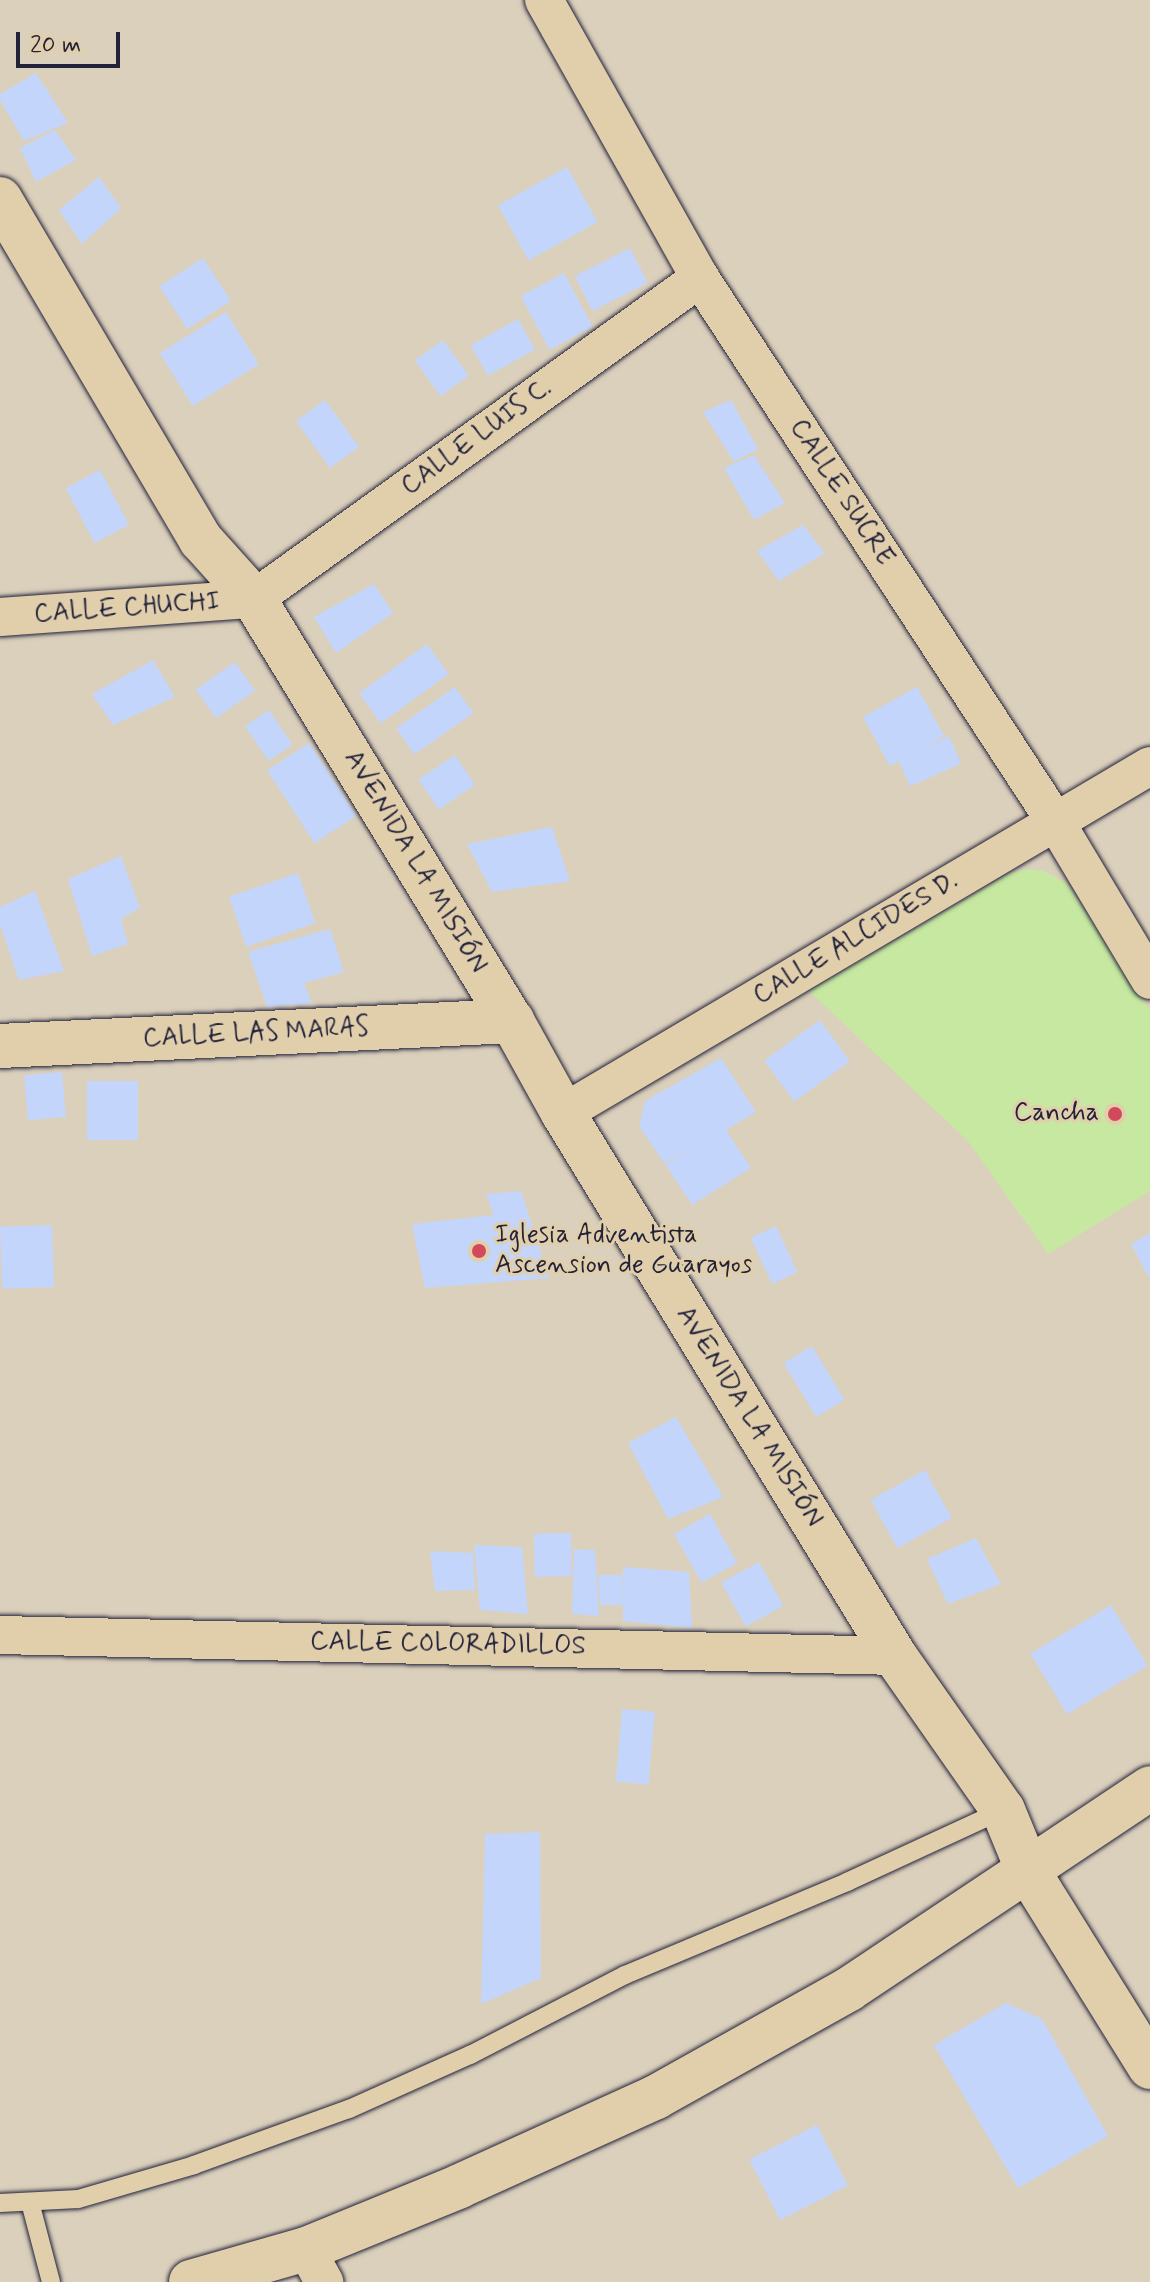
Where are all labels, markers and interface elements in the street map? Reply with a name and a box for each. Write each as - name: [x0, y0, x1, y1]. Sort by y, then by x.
- scale bar: [20, 16, 124, 66]
- text: 20 m: [30, 30, 81, 61]
- street label: CALLE LUIS C.: [394, 372, 560, 504]
- street label: CALLE SUCRE: [781, 412, 901, 574]
- street label: CALLE CHUCHI: [32, 587, 222, 631]
- street label: AVENIDA LA MISIÓN: [335, 743, 495, 981]
- street label: CALLE ALCIDES D.: [749, 866, 963, 1012]
- street label: CALLE LAS MARAS: [141, 1012, 371, 1056]
- place label: Cancha: [1014, 1098, 1099, 1130]
- marker: Cancha: [1106, 1105, 1124, 1123]
- place label: Iglesia Adventista Ascension de Guarayos: [495, 1220, 751, 1282]
- marker: Iglesia Adventista Ascension de Guarayos: [470, 1242, 488, 1260]
- street label: AVENIDA LA MISIÓN: [667, 1299, 831, 1535]
- street label: CALLE COLORADILLOS: [306, 1627, 590, 1663]

